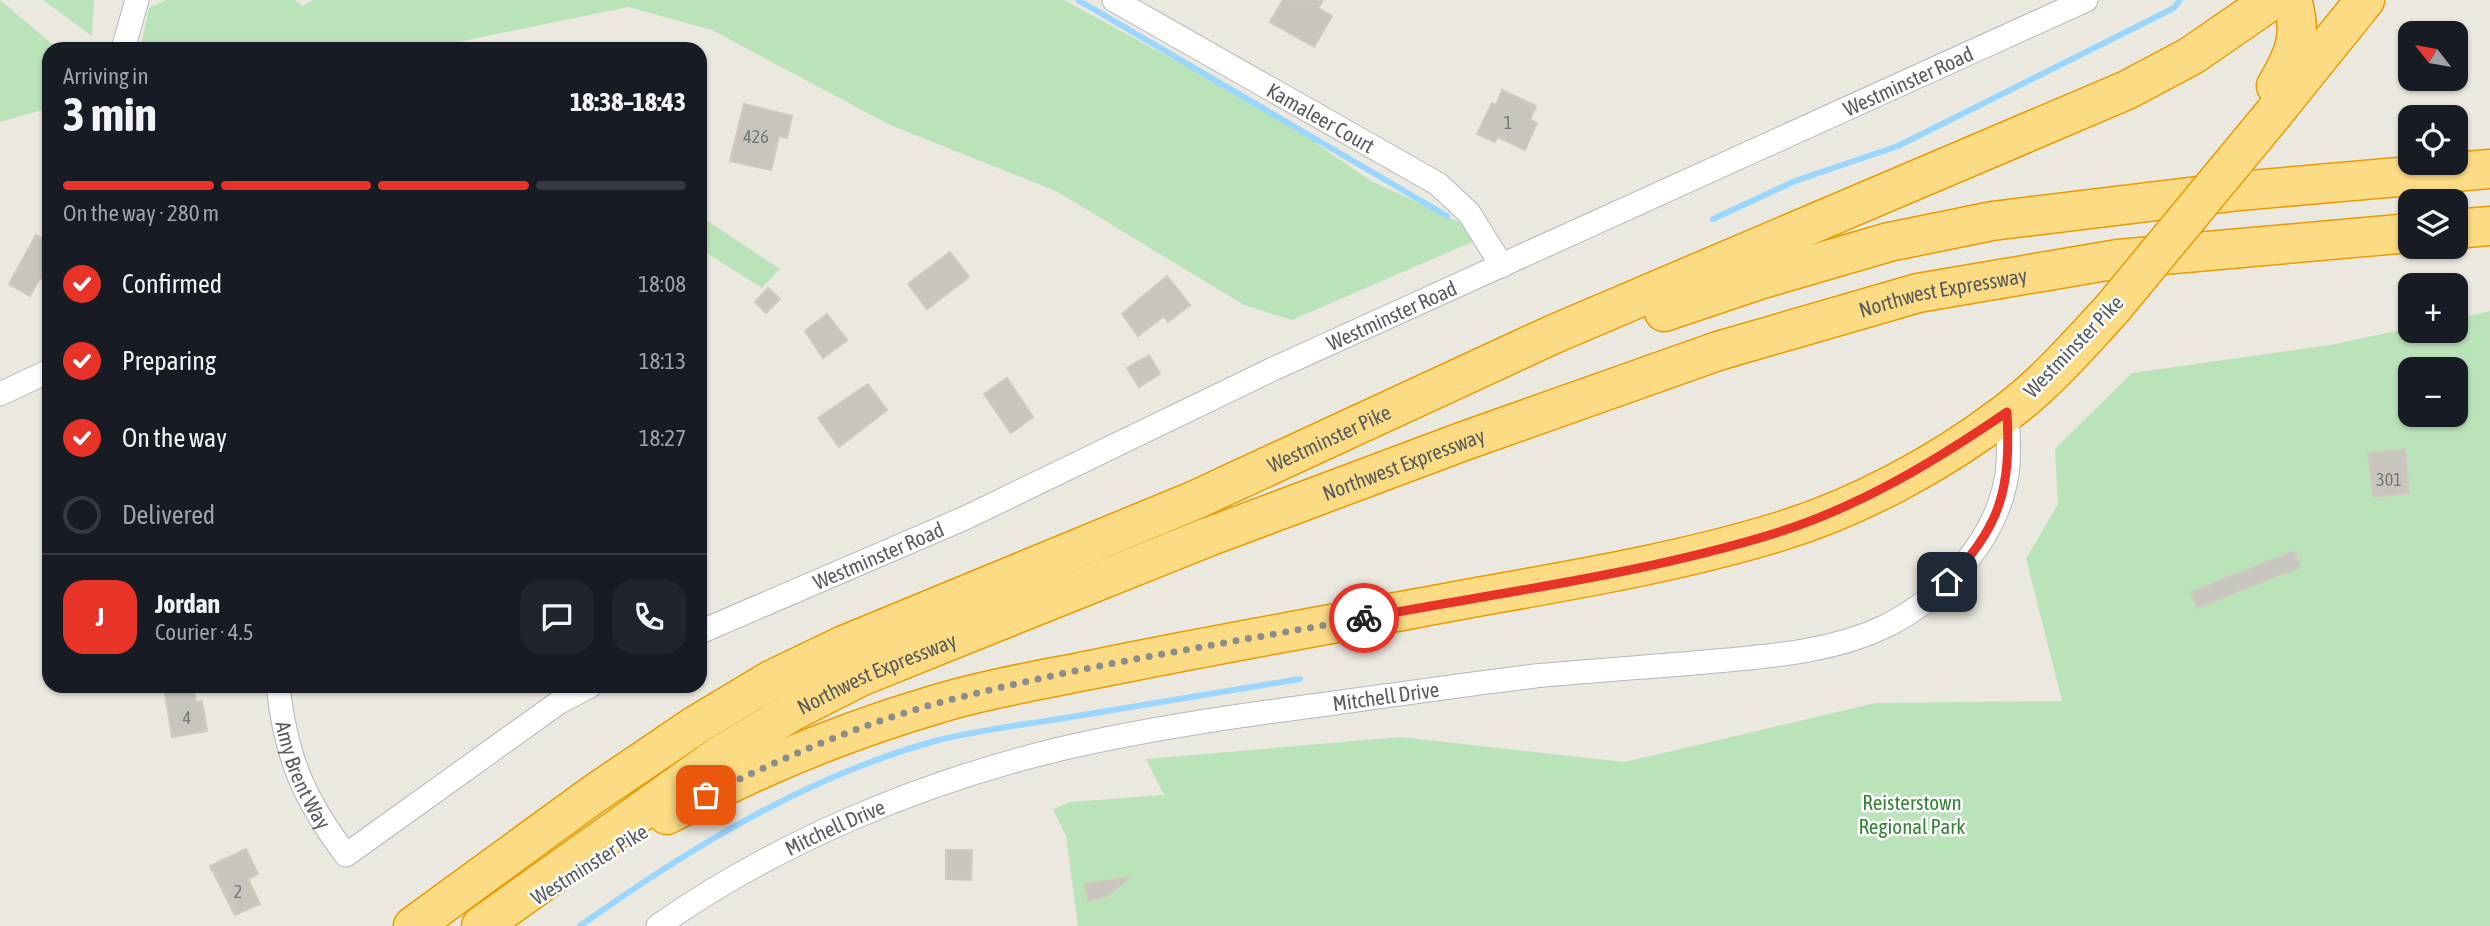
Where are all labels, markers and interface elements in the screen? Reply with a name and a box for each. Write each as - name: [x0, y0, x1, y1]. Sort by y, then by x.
- north arrow: [2398, 21, 2468, 91]
- map controls: [2398, 21, 2468, 427]
- street label: Westminster Road: [1839, 41, 1977, 121]
- text: Arriving in: [63, 63, 149, 89]
- street label: Kamaleer Court: [1263, 78, 1379, 157]
- text: 18:38–18:43: [570, 87, 686, 117]
- text: 3 min: [63, 88, 157, 141]
- button: locate: [2398, 105, 2468, 175]
- house number: 1: [1504, 112, 1512, 133]
- house number: 426: [743, 126, 769, 147]
- button: layers: [2398, 189, 2468, 259]
- text: On the way · 280 m: [63, 200, 219, 226]
- street label: Northwest Expressway: [1856, 263, 2029, 322]
- icon: check: [63, 265, 101, 303]
- text: Confirmed: [122, 269, 222, 299]
- text: 18:08: [638, 271, 686, 297]
- button: +: [2398, 273, 2468, 343]
- street label: Westminster Road: [1323, 275, 1460, 355]
- street label: Westminster Pike: [2018, 290, 2128, 402]
- icon: check: [63, 342, 101, 380]
- text: Preparing: [122, 346, 216, 376]
- text: 18:13: [639, 348, 686, 374]
- button: −: [2398, 357, 2468, 427]
- street label: Westminster Pike: [1264, 399, 1394, 477]
- icon: check: [63, 419, 101, 457]
- text: On the way: [122, 423, 227, 453]
- street label: Northwest Expressway: [1319, 423, 1488, 505]
- text: 18:27: [639, 425, 686, 451]
- house number: 301: [2376, 469, 2402, 490]
- text: Delivered: [122, 500, 215, 530]
- street label: Westminster Road: [809, 517, 947, 594]
- pin: [1917, 552, 1977, 612]
- icon: home: [1928, 563, 1966, 601]
- button: chat: [520, 580, 594, 654]
- button: phone: [612, 580, 686, 654]
- courier: [1329, 583, 1399, 653]
- text: Jordan: [155, 589, 220, 619]
- icon: bike: [1345, 599, 1383, 637]
- text: J: [96, 602, 104, 632]
- text: Courier · 4.5: [155, 619, 254, 645]
- street label: Northwest Expressway: [793, 627, 960, 719]
- street label: Mitchell Drive: [1331, 677, 1441, 715]
- house number: 4: [183, 707, 191, 728]
- street label: Amy Brent Way: [271, 719, 336, 833]
- pin: [676, 765, 736, 825]
- icon: bag: [687, 776, 725, 814]
- park label: Reisterstown Regional Park: [1858, 790, 1966, 838]
- street label: Mitchell Drive: [781, 794, 888, 860]
- street label: Westminster Pike: [526, 819, 652, 909]
- house number: 2: [234, 881, 242, 902]

